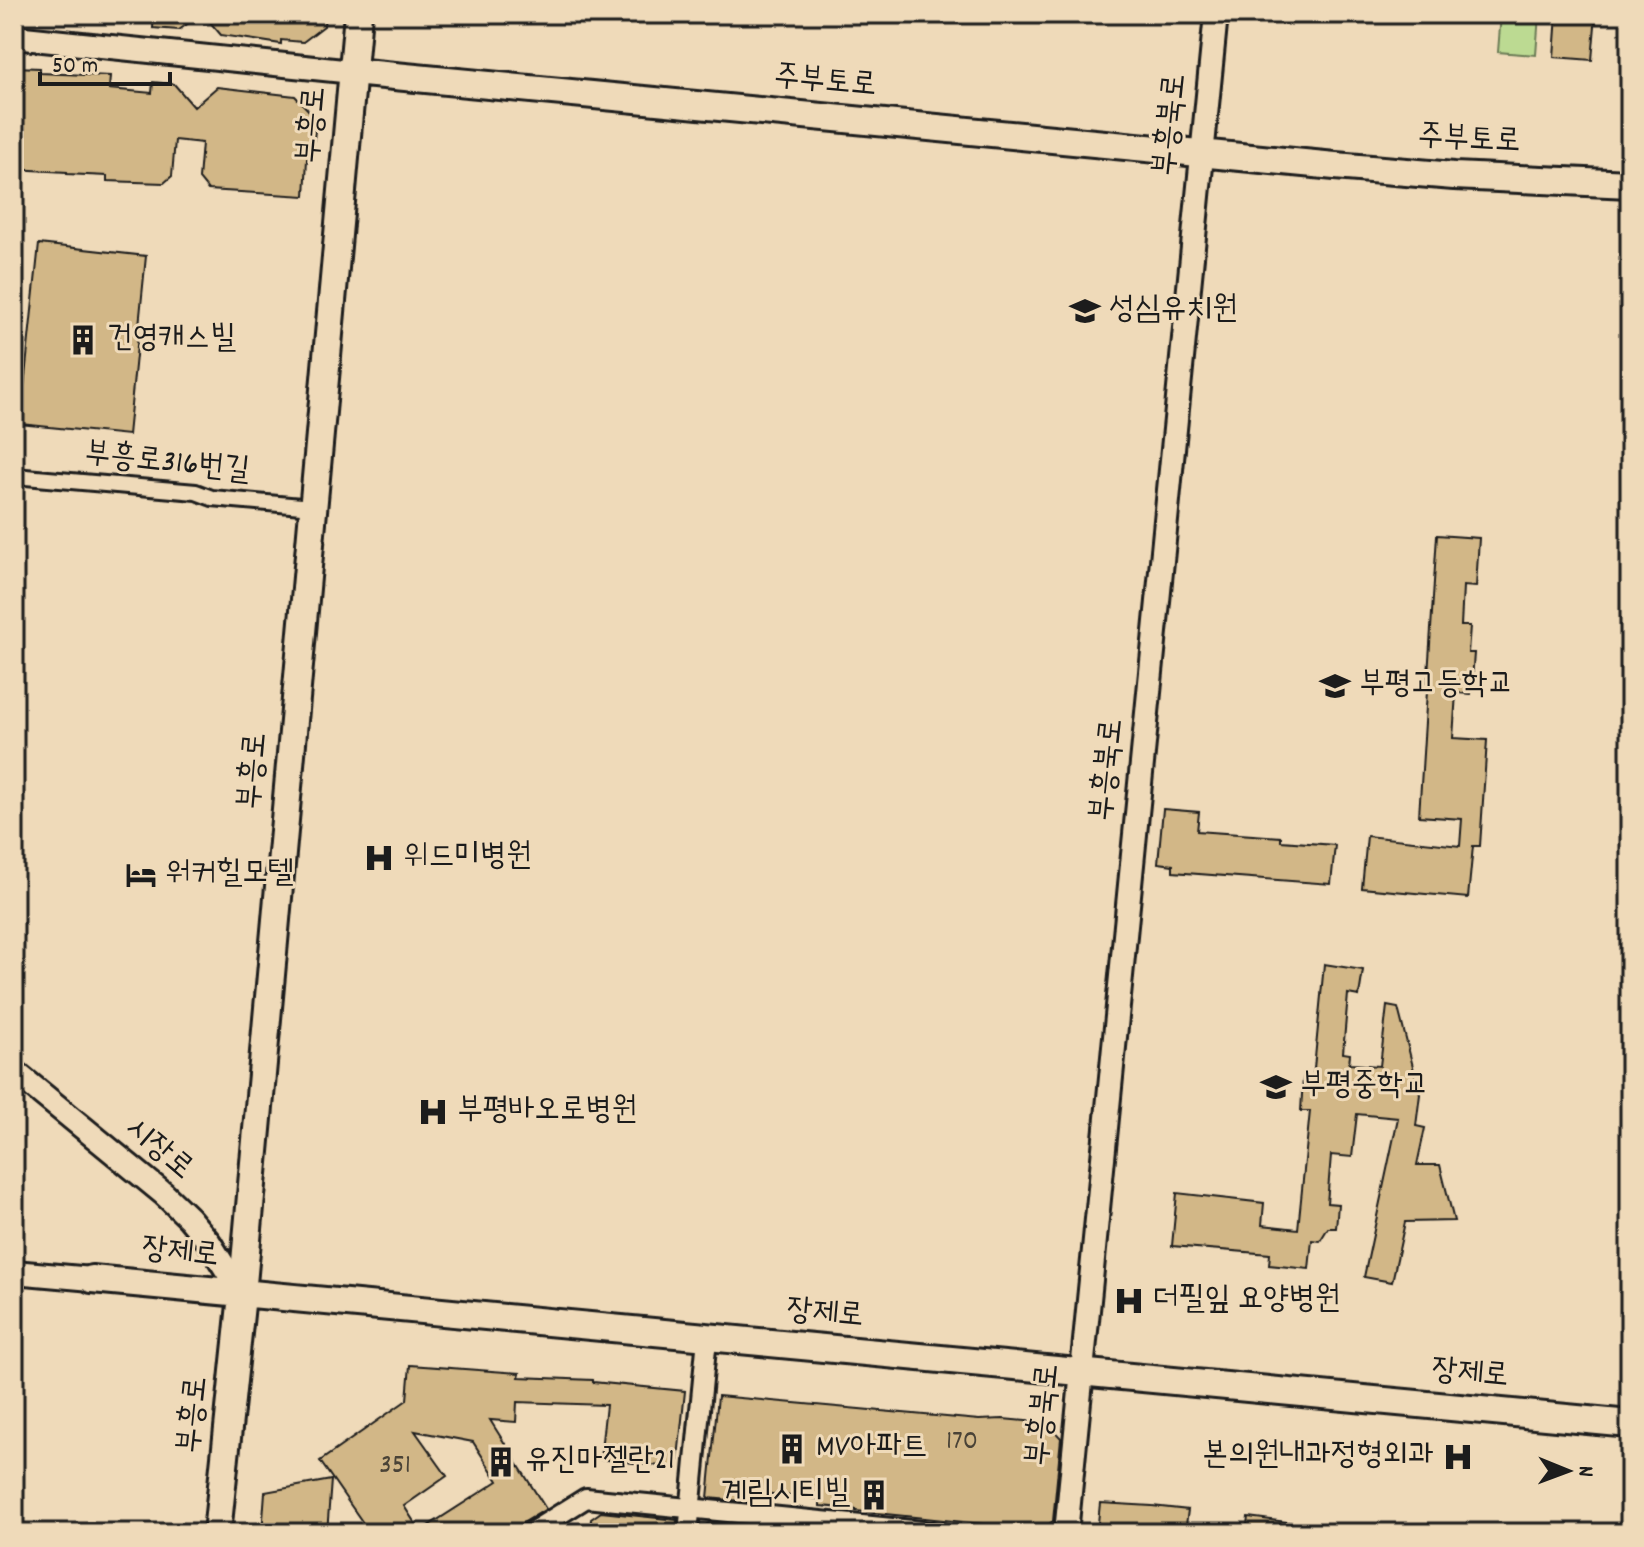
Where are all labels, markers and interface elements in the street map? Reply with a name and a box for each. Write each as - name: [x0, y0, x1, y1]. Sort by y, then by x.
- scale bar: [40, 36, 170, 86]
- text: 50 m: [52, 50, 98, 84]
- street label: 주부토로: [772, 56, 878, 110]
- street label: 부흥북로: [1144, 71, 1200, 179]
- street label: 부흥로: [288, 85, 340, 165]
- street label: 주부토로: [1416, 115, 1522, 167]
- place label: 성심유치원: [1109, 288, 1238, 334]
- school or university icon: 성심유치원: [1068, 294, 1102, 328]
- place label: 건영캐스빌: [107, 317, 236, 363]
- building icon: 건영캐스빌: [66, 323, 100, 357]
- street label: 부흥로316번길: [82, 432, 252, 496]
- place label: 부평고등학교: [1359, 663, 1514, 709]
- school or university icon: 부평고등학교: [1318, 669, 1352, 703]
- street label: 부흥북로: [1081, 716, 1137, 824]
- street label: 부흥로: [229, 731, 281, 811]
- place label: 위드미병원: [403, 835, 532, 881]
- hospital icon: 위드미병원: [362, 841, 396, 875]
- place label: 워커힐모텔: [165, 852, 294, 898]
- hotel icon: 워커힐모텔: [124, 858, 158, 892]
- place label: 부평중학교: [1300, 1064, 1429, 1110]
- school or university icon: 부평중학교: [1259, 1070, 1293, 1104]
- place label: 부평바오로병원: [457, 1089, 637, 1135]
- hospital icon: 부평바오로병원: [416, 1095, 450, 1129]
- street label: 시장로: [114, 1108, 202, 1192]
- street label: 장제로: [139, 1227, 221, 1281]
- place label: 더필잎 요양병원: [1153, 1278, 1341, 1324]
- hospital icon: 더필잎 요양병원: [1112, 1284, 1146, 1318]
- street label: 장제로: [785, 1289, 865, 1341]
- street label: 장제로: [1430, 1349, 1510, 1401]
- street label: 부흥북로: [1017, 1361, 1073, 1469]
- street label: 부흥로: [168, 1374, 222, 1456]
- house number: 170: [946, 1423, 978, 1463]
- place label: MV아파트: [816, 1426, 927, 1472]
- north arrow: [1528, 1431, 1608, 1511]
- building icon: MV아파트: [775, 1432, 809, 1466]
- place label: 본의원내과정형외과: [1202, 1434, 1434, 1480]
- place label: 유진마젤란21: [525, 1439, 675, 1485]
- hospital icon: 본의원내과정형외과: [1441, 1440, 1475, 1474]
- building icon: 유진마젤란21: [484, 1445, 518, 1479]
- house number: 351: [379, 1447, 411, 1487]
- text: N: [1569, 1466, 1600, 1477]
- place label: 계림시티빌: [721, 1472, 850, 1518]
- building icon: 계림시티빌: [857, 1478, 891, 1512]

